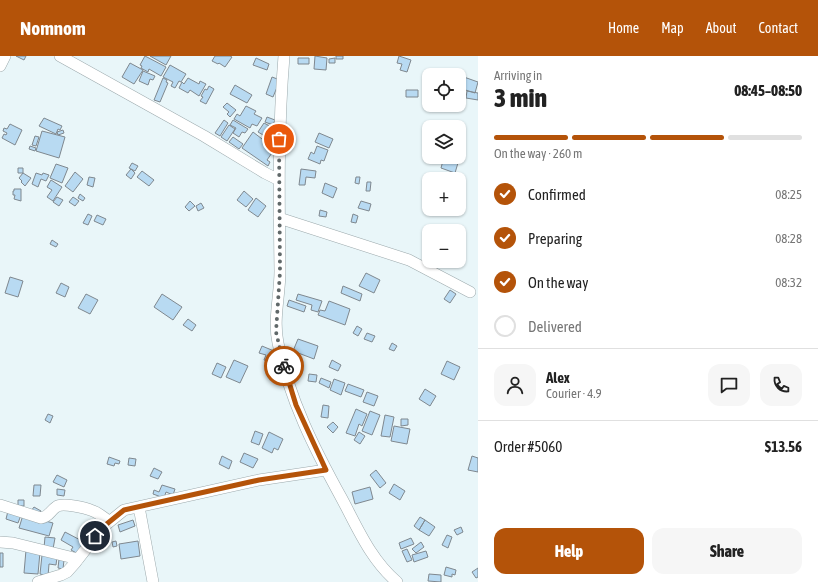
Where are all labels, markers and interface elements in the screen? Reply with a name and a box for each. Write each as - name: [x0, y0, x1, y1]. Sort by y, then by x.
- text: Nomnom: [20, 17, 86, 39]
- text: Home: [608, 20, 639, 36]
- text: Map: [661, 20, 684, 36]
- text: About: [706, 20, 737, 36]
- text: Contact: [759, 20, 798, 36]
- map controls: [422, 68, 466, 268]
- button: locate: [422, 68, 466, 112]
- text: Arriving in: [494, 68, 542, 83]
- text: 08:45–08:50: [734, 82, 802, 99]
- text: 3 min: [494, 83, 547, 113]
- button: layers: [422, 120, 466, 164]
- pin: [262, 122, 296, 156]
- icon: bag: [268, 128, 290, 150]
- text: On the way · 260 m: [494, 146, 582, 161]
- button: +: [422, 172, 466, 216]
- icon: check: [494, 183, 516, 205]
- text: Confirmed: [528, 186, 586, 203]
- text: 08:25: [775, 187, 802, 202]
- button: −: [422, 224, 466, 268]
- icon: check: [494, 227, 516, 249]
- text: Preparing: [528, 230, 582, 247]
- text: 08:28: [775, 231, 802, 246]
- icon: check: [494, 271, 516, 293]
- text: On the way: [528, 274, 589, 291]
- text: 08:32: [775, 275, 802, 290]
- text: Delivered: [528, 318, 582, 335]
- courier: [264, 346, 304, 386]
- icon: bike: [273, 355, 295, 377]
- button: person: [494, 364, 536, 406]
- button: chat: [708, 364, 750, 406]
- button: phone: [760, 364, 802, 406]
- text: Alex: [546, 369, 570, 386]
- text: Courier · 4.9: [546, 386, 602, 401]
- text: Order #5060: [494, 438, 562, 455]
- text: $13.56: [765, 438, 802, 455]
- pin: [78, 519, 112, 553]
- icon: home: [84, 525, 106, 547]
- button: Help: [494, 528, 644, 574]
- button: Share: [652, 528, 802, 574]

